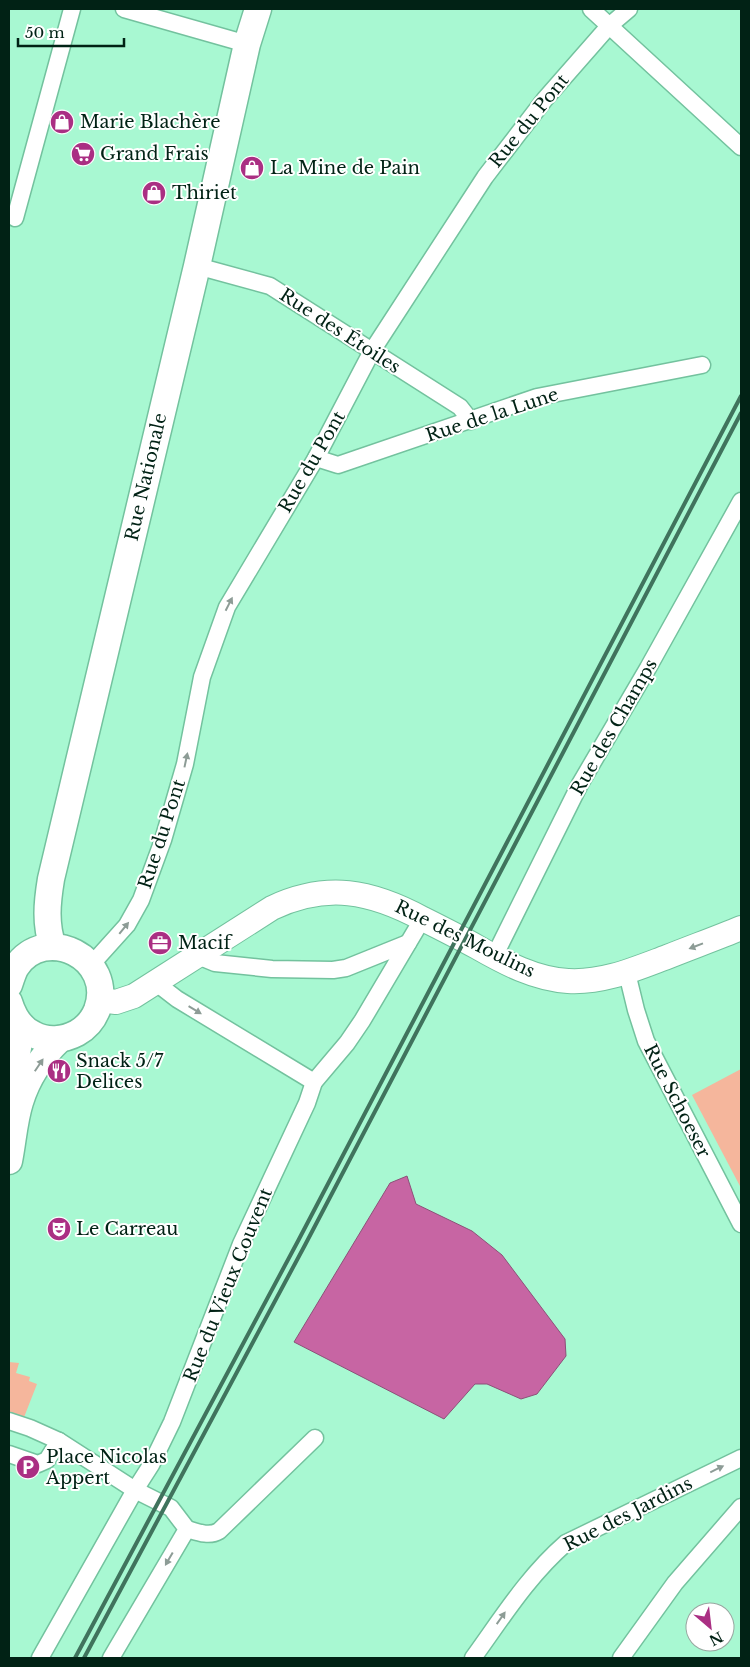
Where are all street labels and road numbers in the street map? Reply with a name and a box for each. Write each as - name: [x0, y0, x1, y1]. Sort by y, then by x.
- street label: Rue du Pont: [485, 70, 574, 172]
- street label: Rue des Étoiles: [275, 283, 405, 378]
- street label: Rue de la Lune: [423, 383, 561, 447]
- street label: Rue du Pont: [274, 407, 350, 517]
- street label: Rue Nationale: [121, 411, 171, 543]
- street label: Rue des Champs: [566, 655, 662, 799]
- street label: Rue du Pont: [134, 776, 190, 892]
- street label: Rue des Moulins: [391, 896, 539, 982]
- street label: Rue Schoeser: [639, 1041, 715, 1162]
- street label: Rue du Vieux Couvent: [179, 1185, 277, 1385]
- street label: Rue des Jardins: [560, 1472, 696, 1556]

